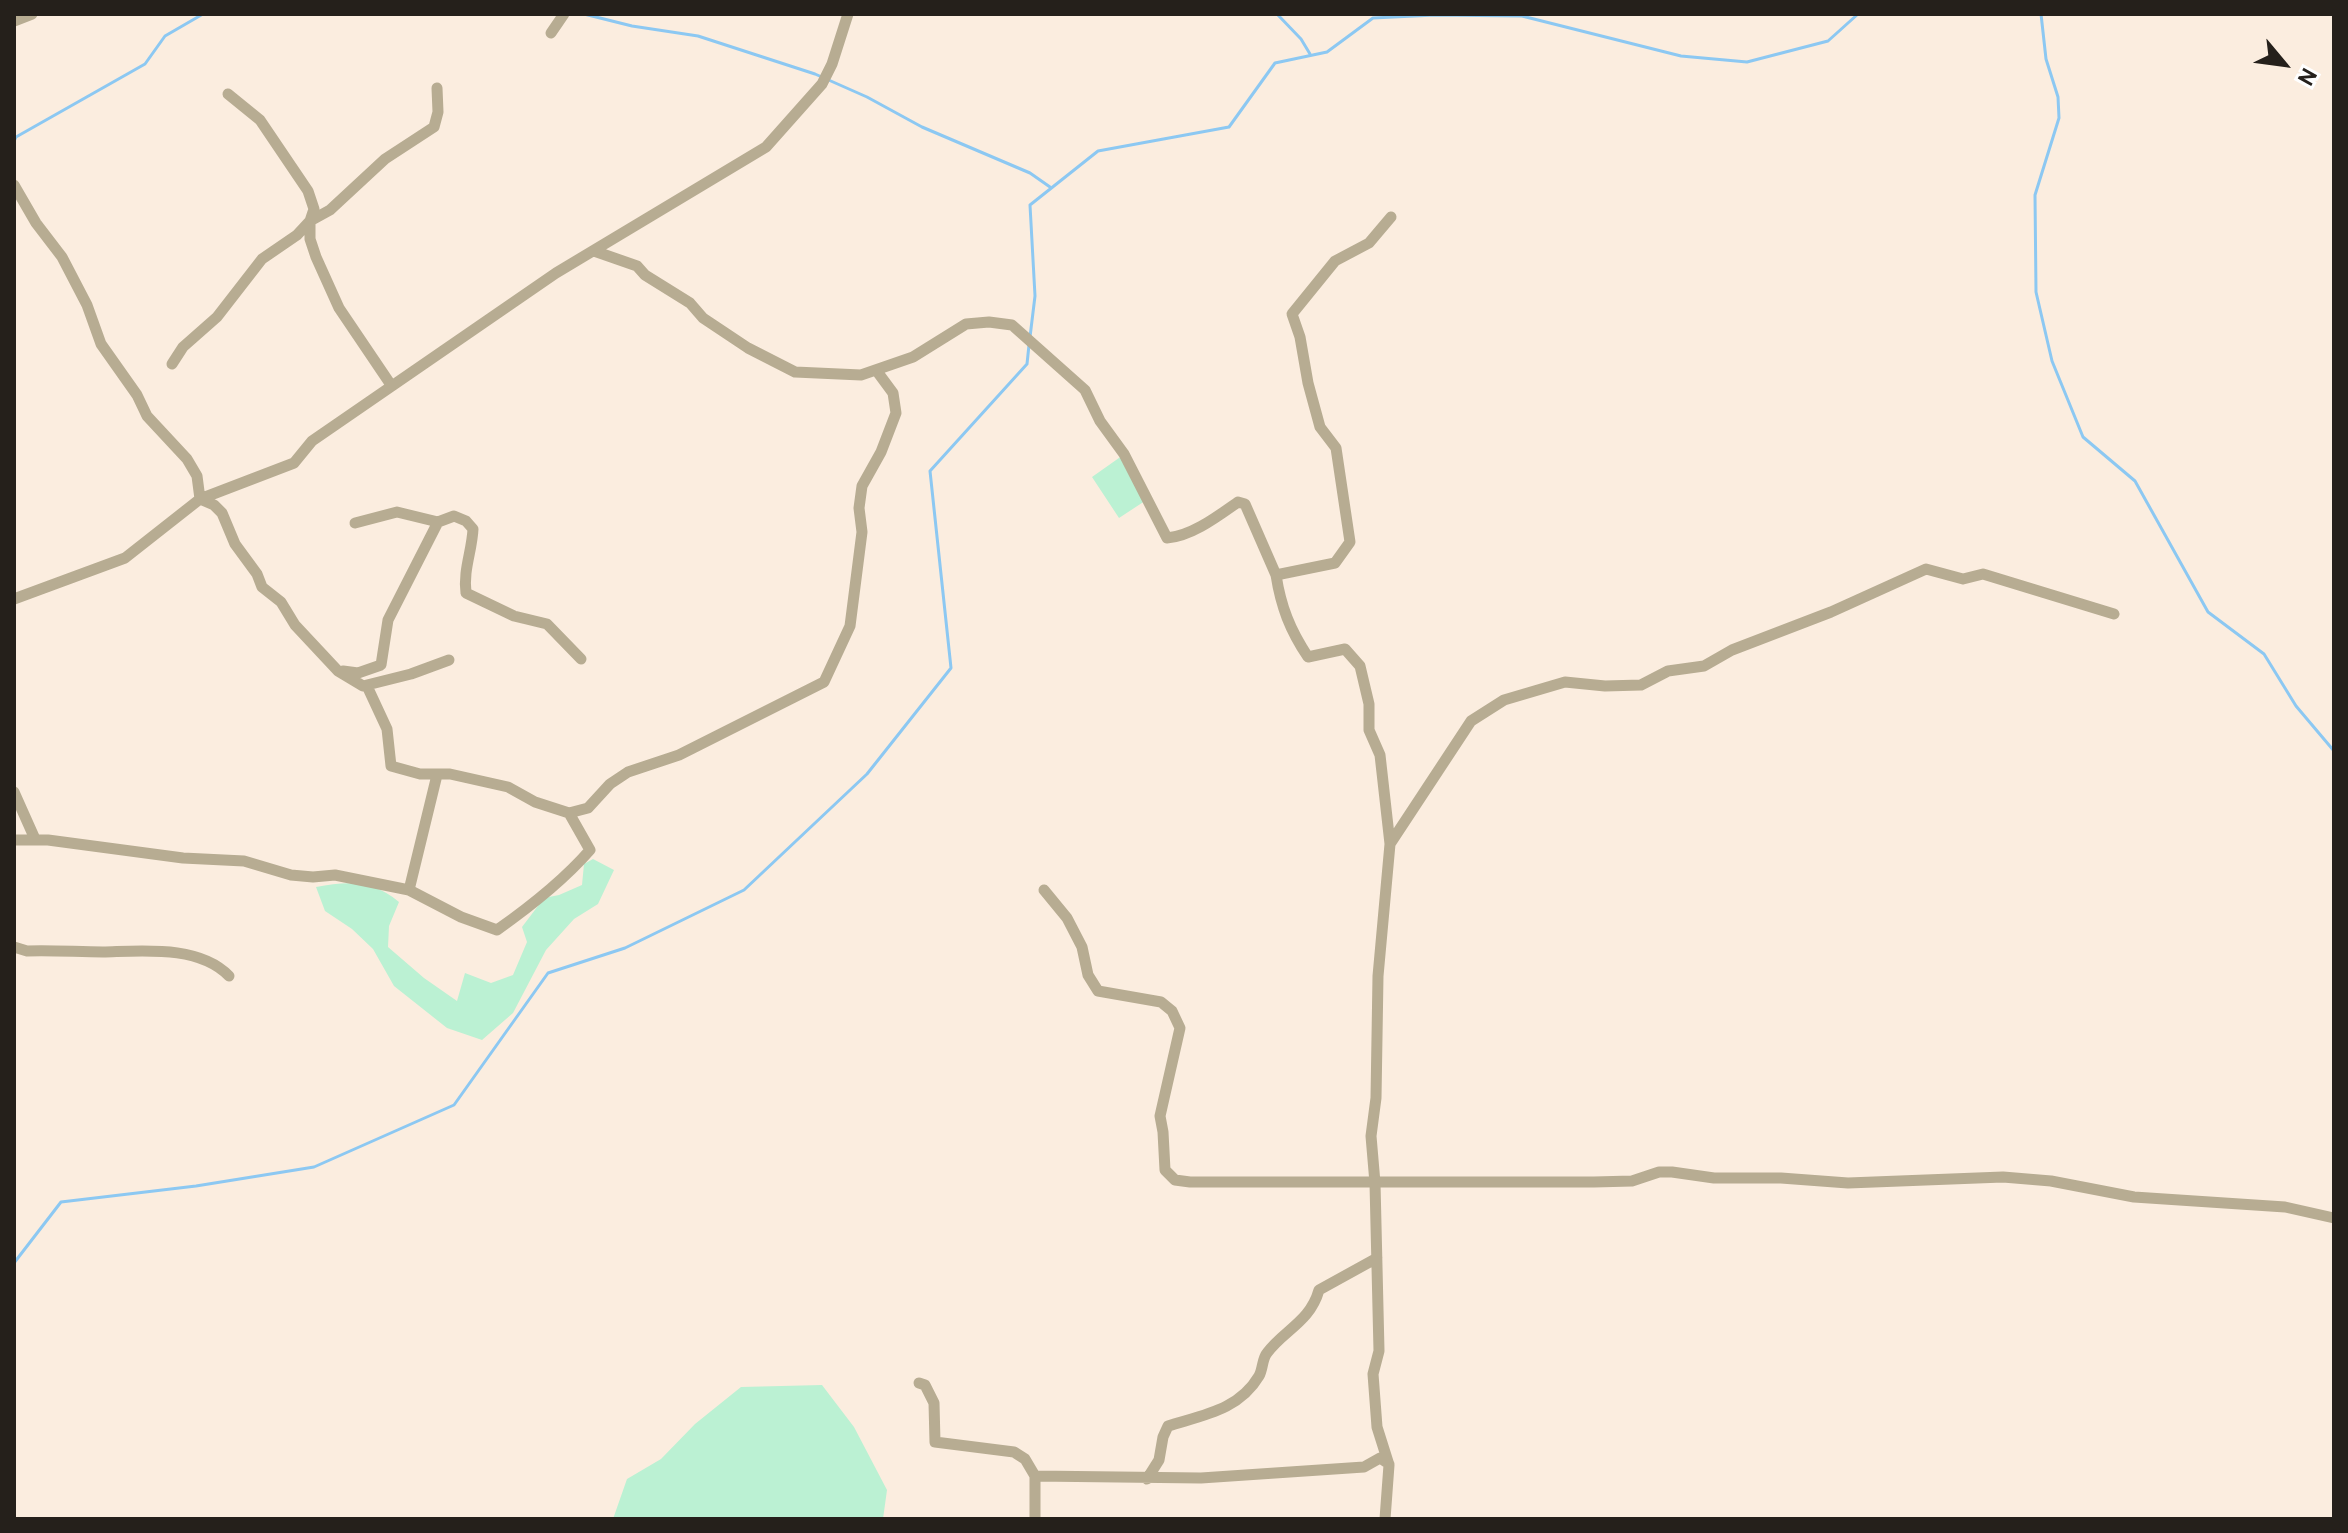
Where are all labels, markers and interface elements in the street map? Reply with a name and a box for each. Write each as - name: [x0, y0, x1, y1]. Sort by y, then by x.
- north arrow: [2244, 24, 2324, 104]
- text: N: [2290, 62, 2321, 89]

